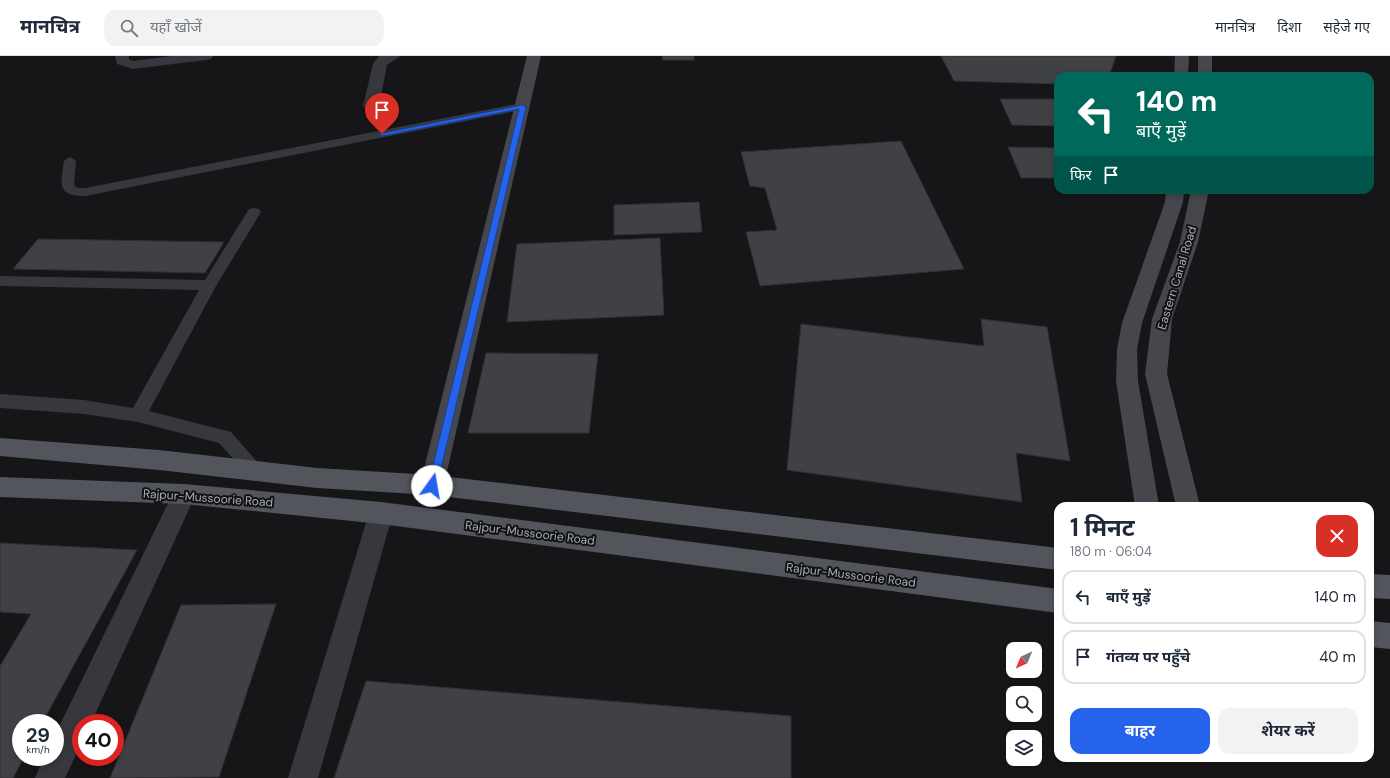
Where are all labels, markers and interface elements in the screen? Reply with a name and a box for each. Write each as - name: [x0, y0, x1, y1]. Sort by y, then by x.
- search box: [104, 10, 384, 46]
- text: मानचित्र: [20, 14, 80, 39]
- icon: search: [118, 17, 140, 39]
- text: यहाँ खोजें: [150, 17, 202, 37]
- text: मानचित्र: [1215, 18, 1255, 36]
- text: दिशा: [1277, 18, 1301, 36]
- text: सहेजे गए: [1323, 18, 1370, 36]
- text: 140 m: [1136, 83, 1217, 120]
- icon: left: [1070, 88, 1122, 140]
- pin: [365, 93, 399, 134]
- icon: arrive: [371, 99, 393, 121]
- text: बाएँ मुड़ें: [1136, 119, 1186, 143]
- icon: arrive: [1100, 164, 1122, 186]
- text: फिर: [1070, 165, 1092, 185]
- street label: Eastern Canal Road: [1154, 224, 1200, 332]
- position arrow: [411, 465, 453, 507]
- street label: Rajpur-Mussoorie Road: [142, 485, 274, 511]
- text: 1 मिनट: [1070, 512, 1135, 543]
- button: close: [1316, 515, 1358, 557]
- street label: Rajpur-Mussoorie Road: [464, 517, 596, 549]
- text: 180 m · 06:04: [1070, 543, 1152, 560]
- street label: Rajpur-Mussoorie Road: [785, 559, 917, 591]
- icon: left: [1072, 586, 1094, 608]
- text: बाएँ मुड़ें: [1106, 587, 1151, 607]
- text: 140 m: [1315, 587, 1356, 607]
- north arrow: [1006, 642, 1042, 678]
- map controls: [1006, 642, 1042, 766]
- icon: arrive: [1072, 646, 1094, 668]
- text: गंतव्य पर पहुँचे: [1106, 647, 1190, 667]
- text: 40 m: [1319, 647, 1356, 667]
- button: search: [1006, 686, 1042, 722]
- button: बाहर: [1070, 708, 1210, 754]
- button: शेयर करें: [1218, 708, 1358, 754]
- speed limit sign: 40: [72, 714, 124, 766]
- text: 29: [26, 722, 50, 748]
- button: layers: [1006, 730, 1042, 766]
- text: km/h: [26, 743, 50, 756]

